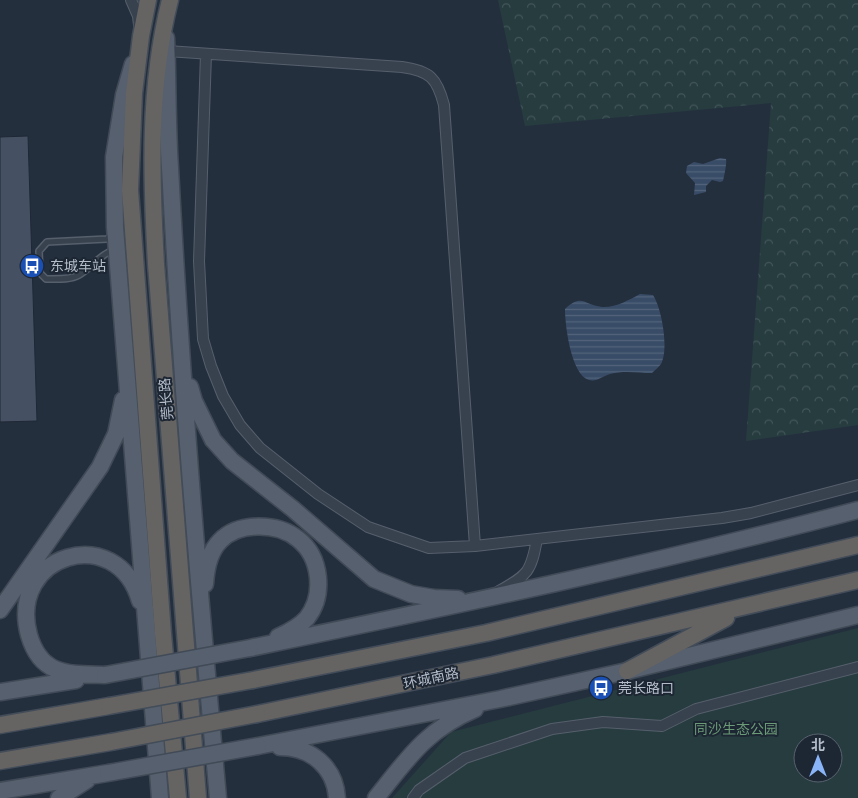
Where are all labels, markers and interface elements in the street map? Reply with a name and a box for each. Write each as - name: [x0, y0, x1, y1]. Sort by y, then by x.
- bus stop icon: 东城车站: [19, 253, 45, 279]
- place label: 东城车站: [50, 257, 106, 275]
- street label: 莞长路: [155, 377, 177, 421]
- street label: 环城南路: [402, 663, 460, 693]
- bus stop icon: 莞长路口: [588, 675, 614, 701]
- place label: 莞长路口: [618, 679, 674, 697]
- park label: 同沙生态公园: [694, 720, 778, 738]
- north arrow: [793, 733, 843, 783]
- text: 北: [811, 736, 825, 754]

